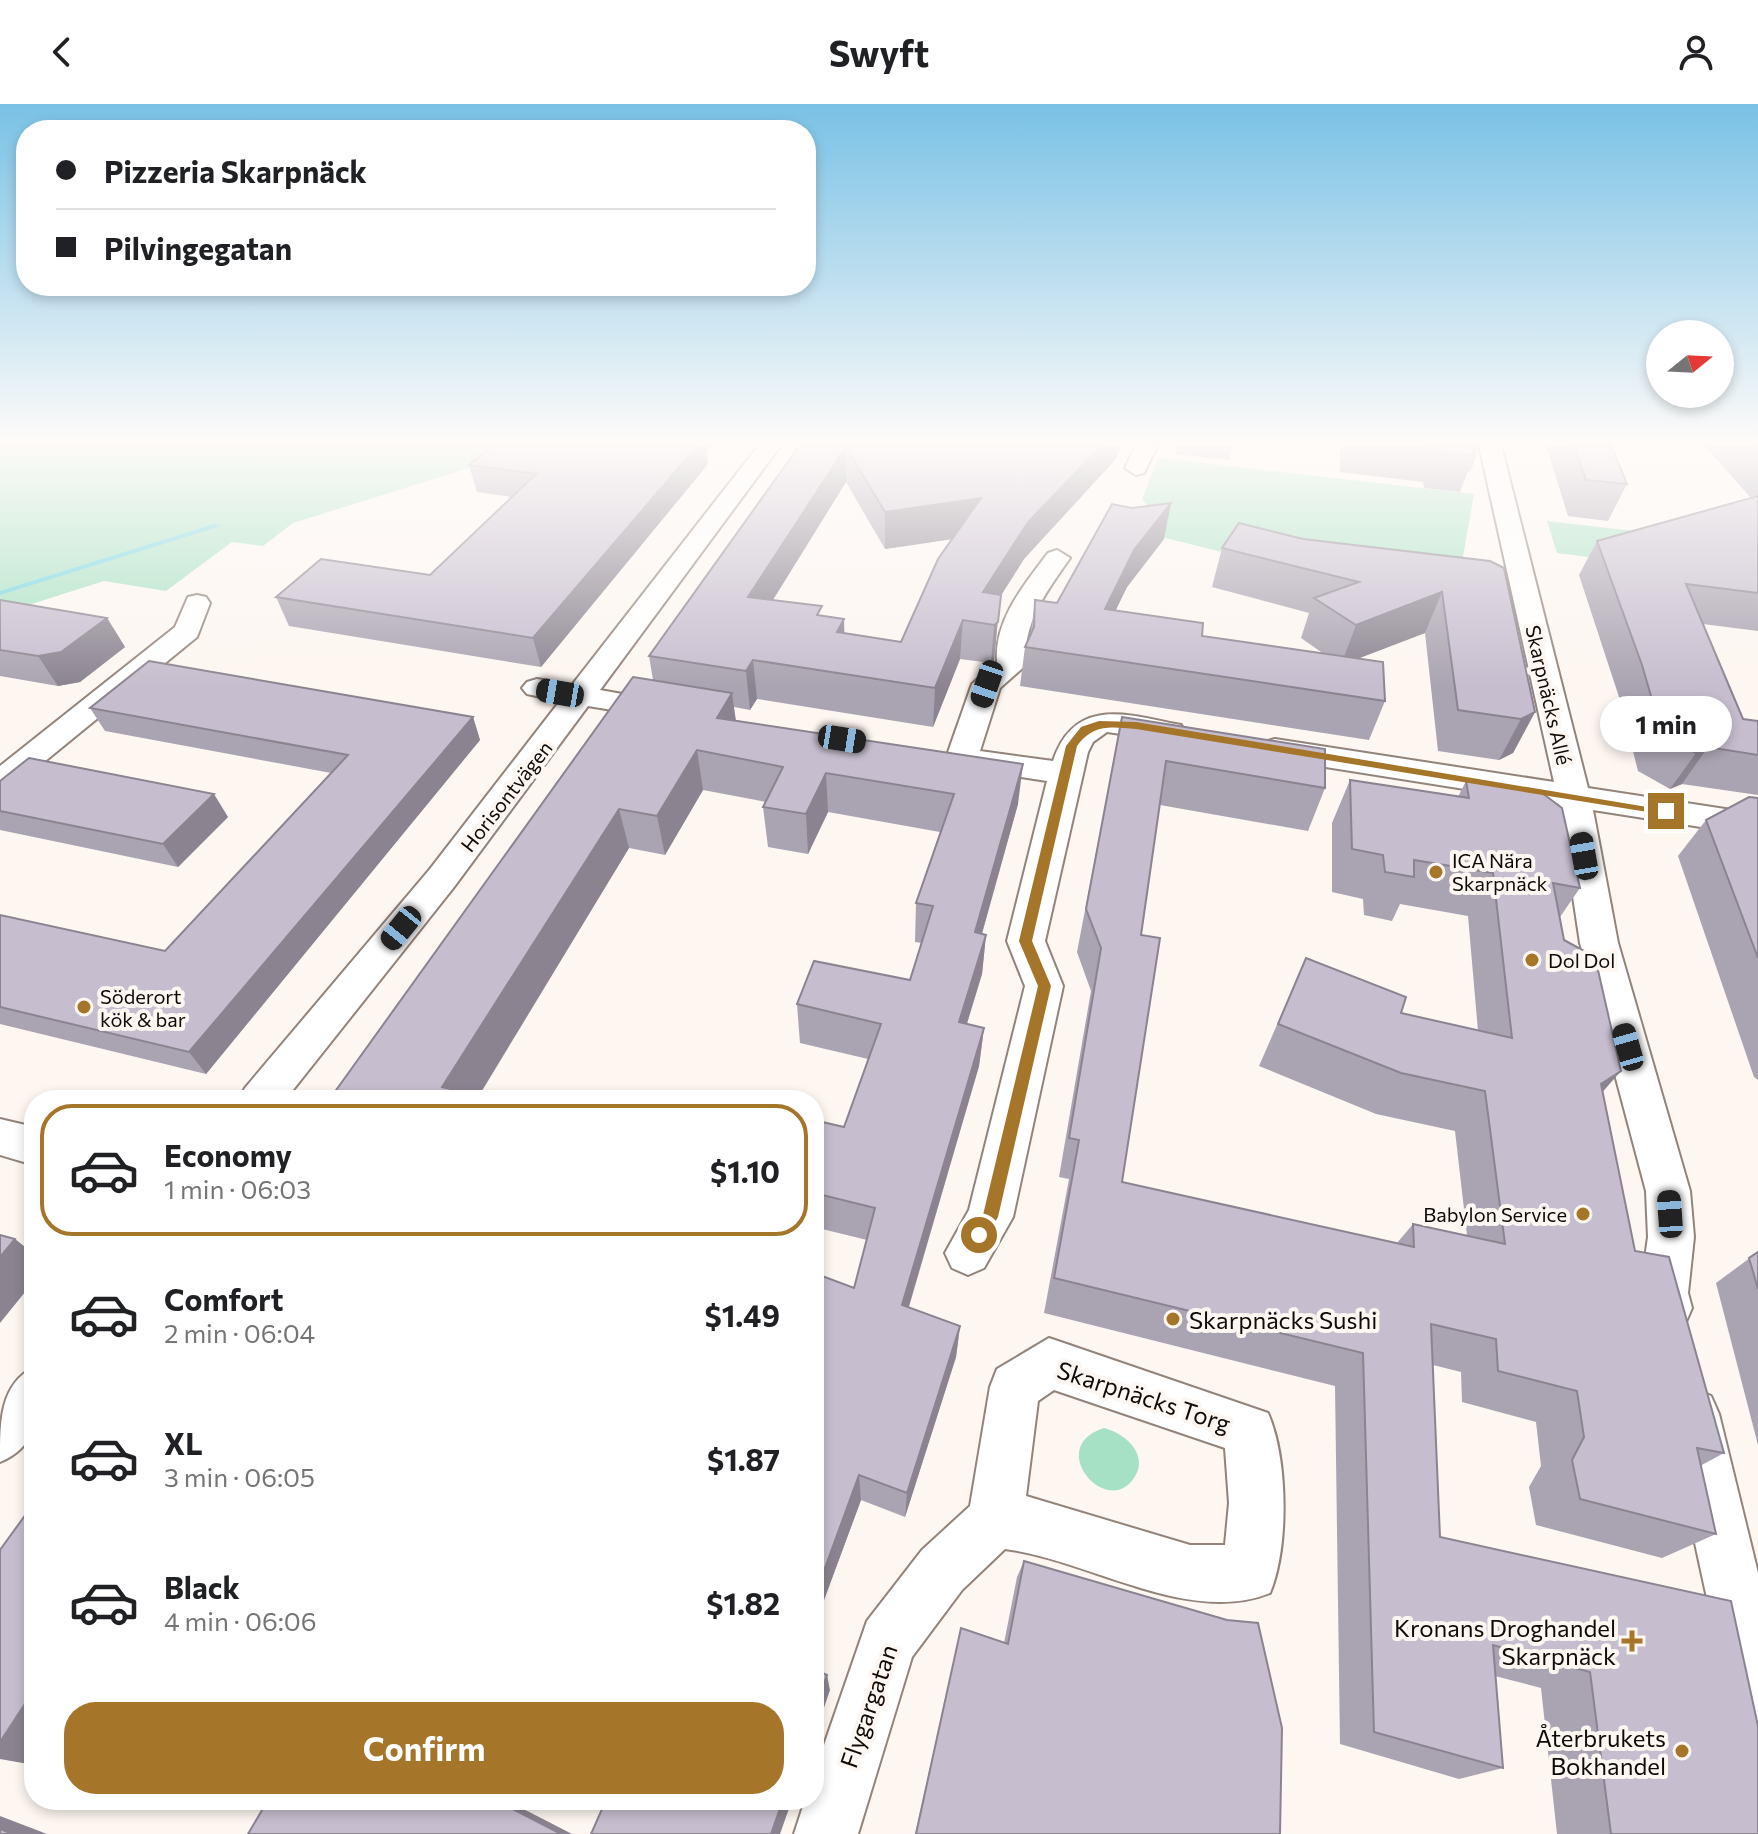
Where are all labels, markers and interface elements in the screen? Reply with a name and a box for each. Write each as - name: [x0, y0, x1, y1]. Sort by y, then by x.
- icon: back: [40, 30, 84, 74]
- text: Swyft: [829, 30, 929, 74]
- icon: person: [1674, 30, 1718, 74]
- text: Pizzeria Skarpnäck: [104, 152, 367, 189]
- text: Pilvingegatan: [104, 229, 292, 266]
- north arrow: [1646, 320, 1734, 408]
- map controls: [1646, 320, 1734, 408]
- street label: Skarpnäcks Allé: [1521, 623, 1577, 767]
- car: [968, 657, 1006, 711]
- car: [534, 677, 586, 709]
- callout: 1 min: [1600, 695, 1732, 751]
- text: 1 min: [1635, 708, 1697, 739]
- car: [816, 723, 868, 755]
- street label: Horisontvägen: [455, 736, 557, 856]
- route end: [1648, 793, 1684, 829]
- car: [1568, 830, 1600, 882]
- place label: ICA Nära Skarpnäck: [1452, 848, 1548, 895]
- marker: ICA Nära Skarpnäck: [1427, 863, 1445, 881]
- car: [377, 902, 425, 954]
- place label: Dol Dol: [1548, 948, 1615, 972]
- marker: Dol Dol: [1523, 951, 1541, 969]
- place label: Söderort kök & bar: [100, 984, 186, 1031]
- marker: Söderort kök & bar: [75, 998, 93, 1016]
- car: [1610, 1021, 1646, 1073]
- icon: car: [68, 1134, 140, 1206]
- text: Economy: [164, 1136, 292, 1173]
- text: $1.10: [710, 1152, 780, 1189]
- text: 1 min · 06:03: [164, 1173, 311, 1204]
- car: [1656, 1189, 1684, 1239]
- place label: Babylon Service: [1423, 1202, 1567, 1226]
- marker: Babylon Service: [1574, 1205, 1592, 1223]
- route start: [961, 1217, 997, 1253]
- icon: car: [68, 1278, 140, 1350]
- text: Comfort: [164, 1280, 283, 1317]
- text: $1.49: [705, 1296, 780, 1333]
- place label: Skarpnäcks Sushi: [1189, 1305, 1377, 1334]
- marker: Skarpnäcks Sushi: [1164, 1310, 1182, 1328]
- text: 2 min · 06:04: [164, 1317, 315, 1348]
- street label: Skarpnäcks Torg: [1054, 1354, 1234, 1438]
- icon: car: [68, 1422, 140, 1494]
- text: XL: [164, 1424, 203, 1461]
- text: $1.87: [707, 1440, 780, 1477]
- text: 3 min · 06:05: [164, 1461, 315, 1492]
- icon: car: [68, 1566, 140, 1638]
- text: Black: [164, 1568, 240, 1605]
- text: $1.82: [706, 1584, 780, 1621]
- text: 4 min · 06:06: [164, 1605, 317, 1636]
- place label: Kronans Droghandel Skarpnäck: [1394, 1613, 1616, 1670]
- marker: Kronans Droghandel Skarpnäck: [1623, 1632, 1641, 1650]
- street label: Flygargatan: [833, 1641, 903, 1771]
- button: Confirm: [64, 1702, 784, 1794]
- place label: Återbrukets Bokhandel: [1536, 1723, 1666, 1780]
- marker: Återbrukets Bokhandel: [1673, 1742, 1691, 1760]

